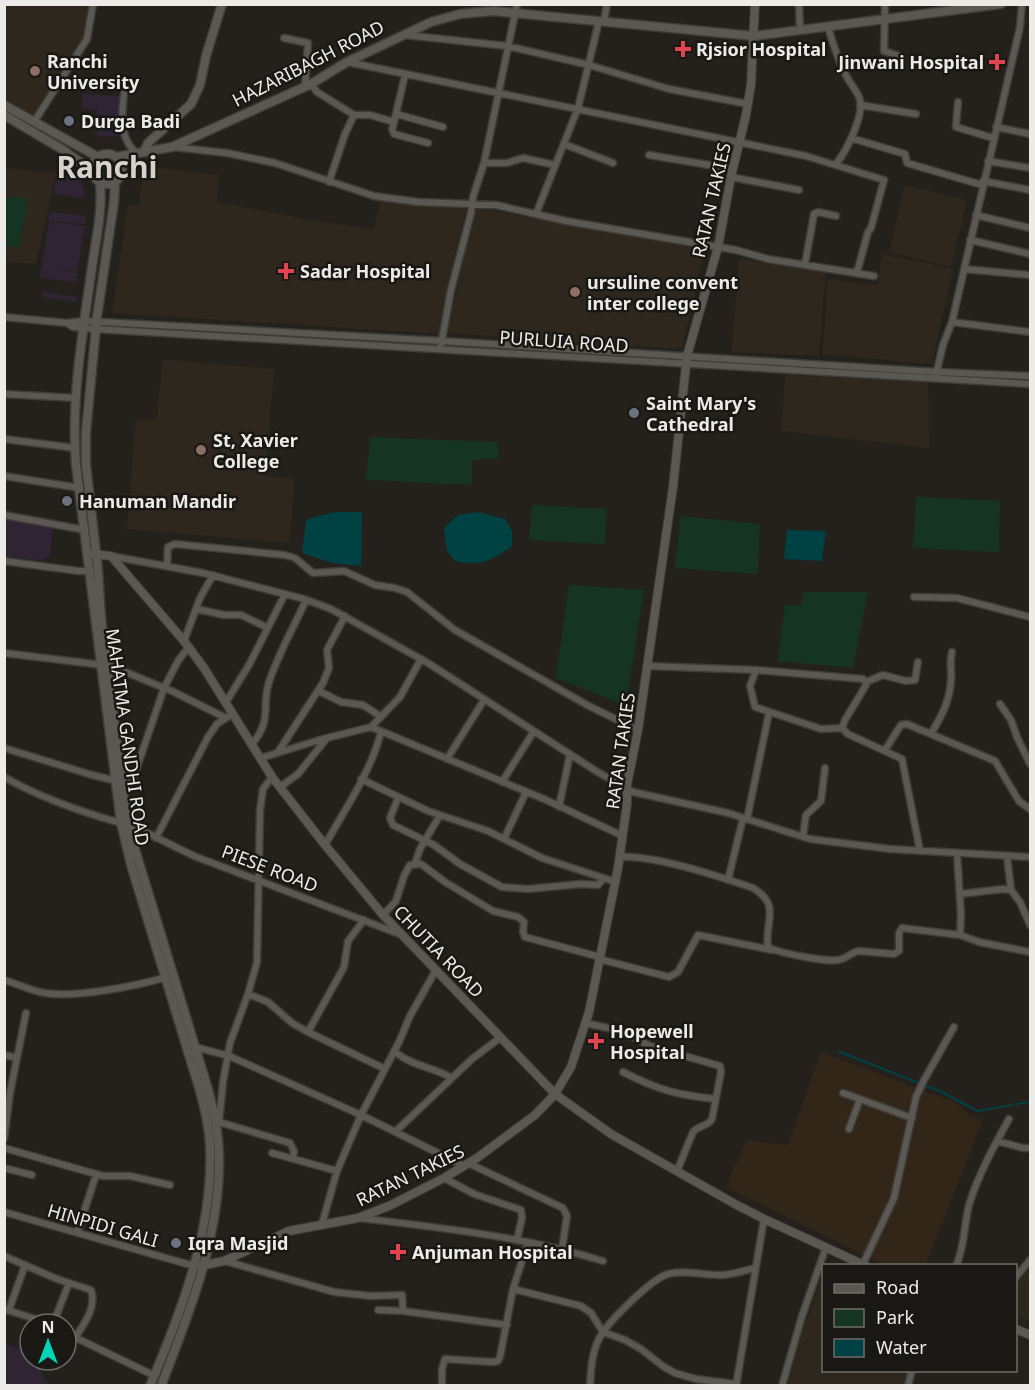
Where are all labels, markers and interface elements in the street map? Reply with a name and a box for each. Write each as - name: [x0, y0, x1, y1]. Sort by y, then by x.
- street label: HAZARIBAGH ROAD: [228, 14, 388, 112]
- place label: Rjsior Hospital: [696, 37, 826, 61]
- marker: Rjsior Hospital: [674, 40, 692, 58]
- place label: Ranchi University: [47, 49, 140, 94]
- place label: Jinwani Hospital: [836, 50, 984, 74]
- marker: Jinwani Hospital: [988, 53, 1006, 71]
- marker: Ranchi University: [28, 64, 42, 78]
- place label: Durga Badi: [81, 109, 180, 133]
- marker: Durga Badi: [62, 114, 76, 128]
- street label: RATAN TAKIES: [686, 140, 736, 260]
- district label: Ranchi: [56, 146, 158, 187]
- place label: Sadar Hospital: [300, 259, 430, 283]
- marker: Sadar Hospital: [277, 262, 295, 280]
- place label: ursuline convent inter college: [587, 270, 738, 315]
- marker: ursuline convent inter college: [568, 285, 582, 299]
- street label: PURLUIA ROAD: [499, 325, 629, 357]
- place label: Saint Mary's Cathedral: [646, 391, 756, 436]
- marker: Saint Mary's Cathedral: [627, 406, 641, 420]
- place label: St, Xavier College: [213, 428, 298, 473]
- marker: St, Xavier College: [194, 443, 208, 457]
- place label: Hanuman Mandir: [79, 489, 236, 513]
- marker: Hanuman Mandir: [60, 494, 74, 508]
- street label: MAHATMA GANDHI ROAD: [101, 627, 155, 847]
- street label: RATAN TAKIES: [600, 691, 640, 811]
- street label: PIESE ROAD: [219, 839, 321, 897]
- street label: CHUTIA ROAD: [389, 900, 489, 1002]
- place label: Hopewell Hospital: [610, 1019, 694, 1064]
- marker: Hopewell Hospital: [587, 1032, 605, 1050]
- street label: RATAN TAKIES: [352, 1138, 468, 1212]
- street label: HINPIDI GALI: [45, 1198, 161, 1252]
- place label: Iqra Masjid: [188, 1231, 288, 1255]
- marker: Iqra Masjid: [169, 1236, 183, 1250]
- place label: Anjuman Hospital: [412, 1240, 573, 1264]
- marker: Anjuman Hospital: [389, 1243, 407, 1261]
- legend: [822, 1264, 1017, 1372]
- text: Road: [876, 1275, 919, 1299]
- text: Park: [876, 1305, 914, 1329]
- north arrow: [18, 1312, 78, 1372]
- text: N: [41, 1316, 55, 1338]
- text: Water: [876, 1335, 927, 1359]

